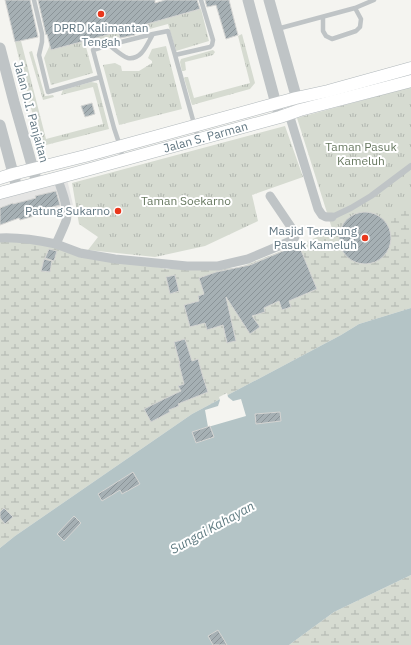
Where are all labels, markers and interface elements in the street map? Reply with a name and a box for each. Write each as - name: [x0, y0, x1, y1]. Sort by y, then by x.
- marker: DPRD Kalimantan Tengah: [96, 9, 106, 19]
- place label: DPRD Kalimantan Tengah: [53, 20, 149, 49]
- street label: Jalan D.I. Panjaitan: [11, 60, 52, 164]
- street label: Jalan S. Parman: [162, 118, 249, 156]
- park label: Taman Pasuk Kameluh: [325, 139, 397, 168]
- park label: Taman Soekarno: [141, 193, 231, 208]
- place label: Patung Sukarno: [25, 203, 110, 218]
- marker: Patung Sukarno: [113, 206, 123, 216]
- place label: Masjid Terapung Pasuk Kameluh: [269, 223, 358, 252]
- marker: Masjid Terapung Pasuk Kameluh: [360, 233, 370, 243]
- water label: Sungai Kahayan: [167, 497, 257, 558]

